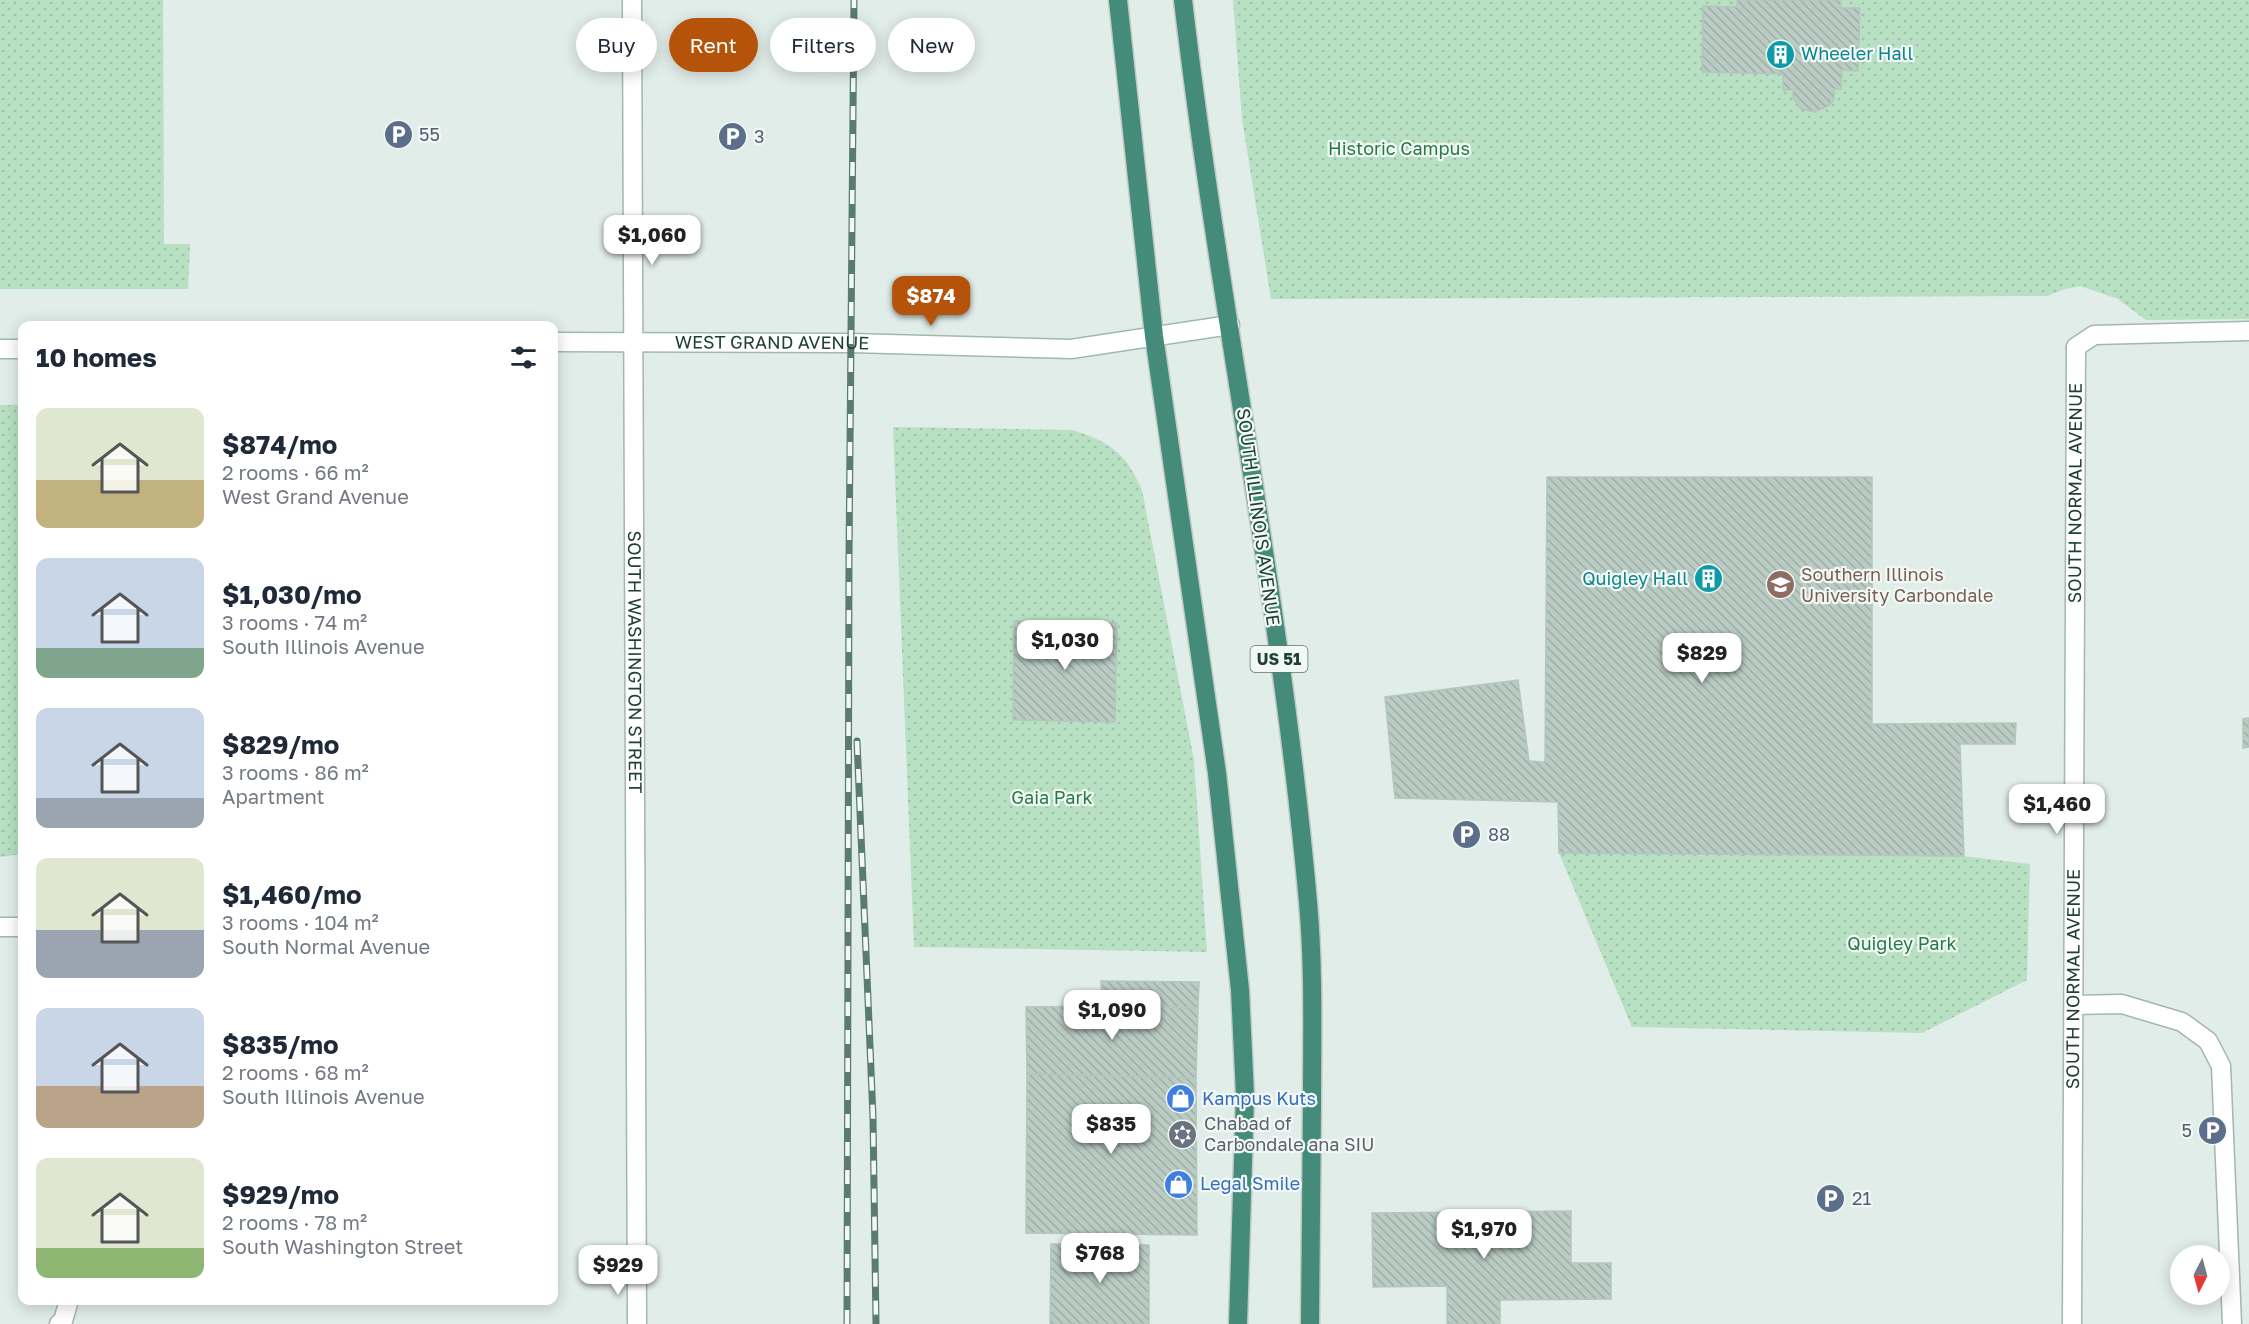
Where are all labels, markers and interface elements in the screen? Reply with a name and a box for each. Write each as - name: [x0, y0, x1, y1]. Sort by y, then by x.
- chip: Buy: [576, 18, 657, 72]
- chip: Rent: [669, 18, 758, 72]
- chip: Filters: [770, 18, 876, 72]
- chip: New: [888, 18, 975, 72]
- building icon: Wheeler Hall: [1764, 38, 1796, 70]
- place label: Wheeler Hall: [1801, 42, 1913, 64]
- parking icon: 55: [382, 119, 414, 151]
- parking icon: 3: [717, 121, 749, 153]
- place label: 55: [419, 123, 440, 145]
- place label: 3: [754, 125, 765, 147]
- park label: Historic Campus: [1328, 137, 1470, 159]
- pin: $1,060: [603, 215, 701, 266]
- text: $1,060: [618, 222, 686, 246]
- pin: $874: [895, 276, 967, 327]
- text: $874: [906, 283, 956, 307]
- street label: WEST GRAND AVENUE: [675, 330, 870, 353]
- icon: filters: [507, 341, 540, 374]
- text: 10 homes: [36, 342, 157, 373]
- street label: SOUTH NORMAL AVENUE: [2063, 383, 2086, 603]
- street label: SOUTH ILLINOIS AVENUE: [1233, 407, 1285, 627]
- text: $874/mo: [222, 429, 337, 460]
- icon: home: [84, 432, 156, 504]
- text: 2 rooms · 66 m²: [222, 460, 369, 484]
- text: West Grand Avenue: [222, 484, 409, 508]
- street label: SOUTH WASHINGTON STREET: [624, 531, 647, 793]
- building icon: Quigley Hall: [1693, 563, 1725, 595]
- place label: Southern Illinois University Carbondale: [1801, 563, 1993, 606]
- place label: Quigley Hall: [1582, 567, 1688, 589]
- school or university icon: Southern Illinois University Carbondale: [1764, 569, 1796, 601]
- text: $1,030/mo: [222, 579, 362, 610]
- icon: home: [84, 582, 156, 654]
- text: 3 rooms · 74 m²: [222, 610, 367, 634]
- pin: $1,030: [1016, 620, 1114, 671]
- text: $1,030: [1031, 627, 1099, 651]
- pin: $829: [1666, 633, 1738, 684]
- text: South Illinois Avenue: [222, 634, 425, 658]
- text: $829: [1676, 640, 1728, 664]
- road number: US 51: [1250, 646, 1308, 672]
- text: $829/mo: [222, 729, 339, 760]
- icon: home: [84, 732, 156, 804]
- text: 3 rooms · 86 m²: [222, 760, 369, 784]
- text: Apartment: [222, 784, 325, 808]
- pin: $1,460: [2008, 784, 2106, 835]
- park label: Gaia Park: [1011, 786, 1093, 808]
- text: $1,460: [2023, 791, 2091, 815]
- parking icon: 88: [1451, 819, 1483, 851]
- place label: 88: [1488, 823, 1510, 845]
- street label: SOUTH NORMAL AVENUE: [2061, 869, 2084, 1089]
- text: $1,460/mo: [222, 879, 362, 910]
- icon: home: [84, 882, 156, 954]
- text: 3 rooms · 104 m²: [222, 910, 379, 934]
- park label: Quigley Park: [1847, 932, 1957, 954]
- text: South Normal Avenue: [222, 934, 430, 958]
- pin: $1,090: [1063, 990, 1161, 1041]
- text: $1,090: [1078, 997, 1146, 1021]
- text: $835/mo: [222, 1029, 339, 1060]
- icon: home: [84, 1032, 156, 1104]
- text: 2 rooms · 68 m²: [222, 1060, 369, 1084]
- shop icon: Kampus Kuts: [1165, 1083, 1197, 1115]
- text: South Illinois Avenue: [222, 1084, 425, 1108]
- place label: Kampus Kuts: [1202, 1087, 1316, 1109]
- pin: $835: [1075, 1104, 1147, 1155]
- text: $835: [1086, 1111, 1136, 1135]
- place label: Chabad of Carbondale ana SIU: [1204, 1112, 1374, 1155]
- parking icon: 5: [2197, 1115, 2229, 1147]
- synagogue icon: Chabad of Carbondale ana SIU: [1167, 1118, 1199, 1150]
- place label: 5: [2182, 1119, 2192, 1141]
- shop icon: Legal Smile: [1163, 1168, 1195, 1200]
- place label: Legal Smile: [1200, 1172, 1300, 1194]
- text: $929/mo: [222, 1179, 339, 1210]
- icon: home: [84, 1182, 156, 1254]
- parking icon: 21: [1815, 1183, 1847, 1215]
- place label: 21: [1852, 1187, 1871, 1209]
- pin: $1,970: [1435, 1209, 1533, 1260]
- text: 2 rooms · 78 m²: [222, 1210, 367, 1234]
- text: $1,970: [1451, 1216, 1517, 1240]
- pin: $768: [1064, 1233, 1136, 1284]
- text: South Washington Street: [222, 1234, 463, 1258]
- text: $768: [1075, 1240, 1125, 1264]
- pin: $929: [582, 1245, 654, 1296]
- north arrow: [2170, 1245, 2230, 1305]
- map controls: [2170, 1245, 2230, 1305]
- text: $929: [593, 1252, 644, 1276]

